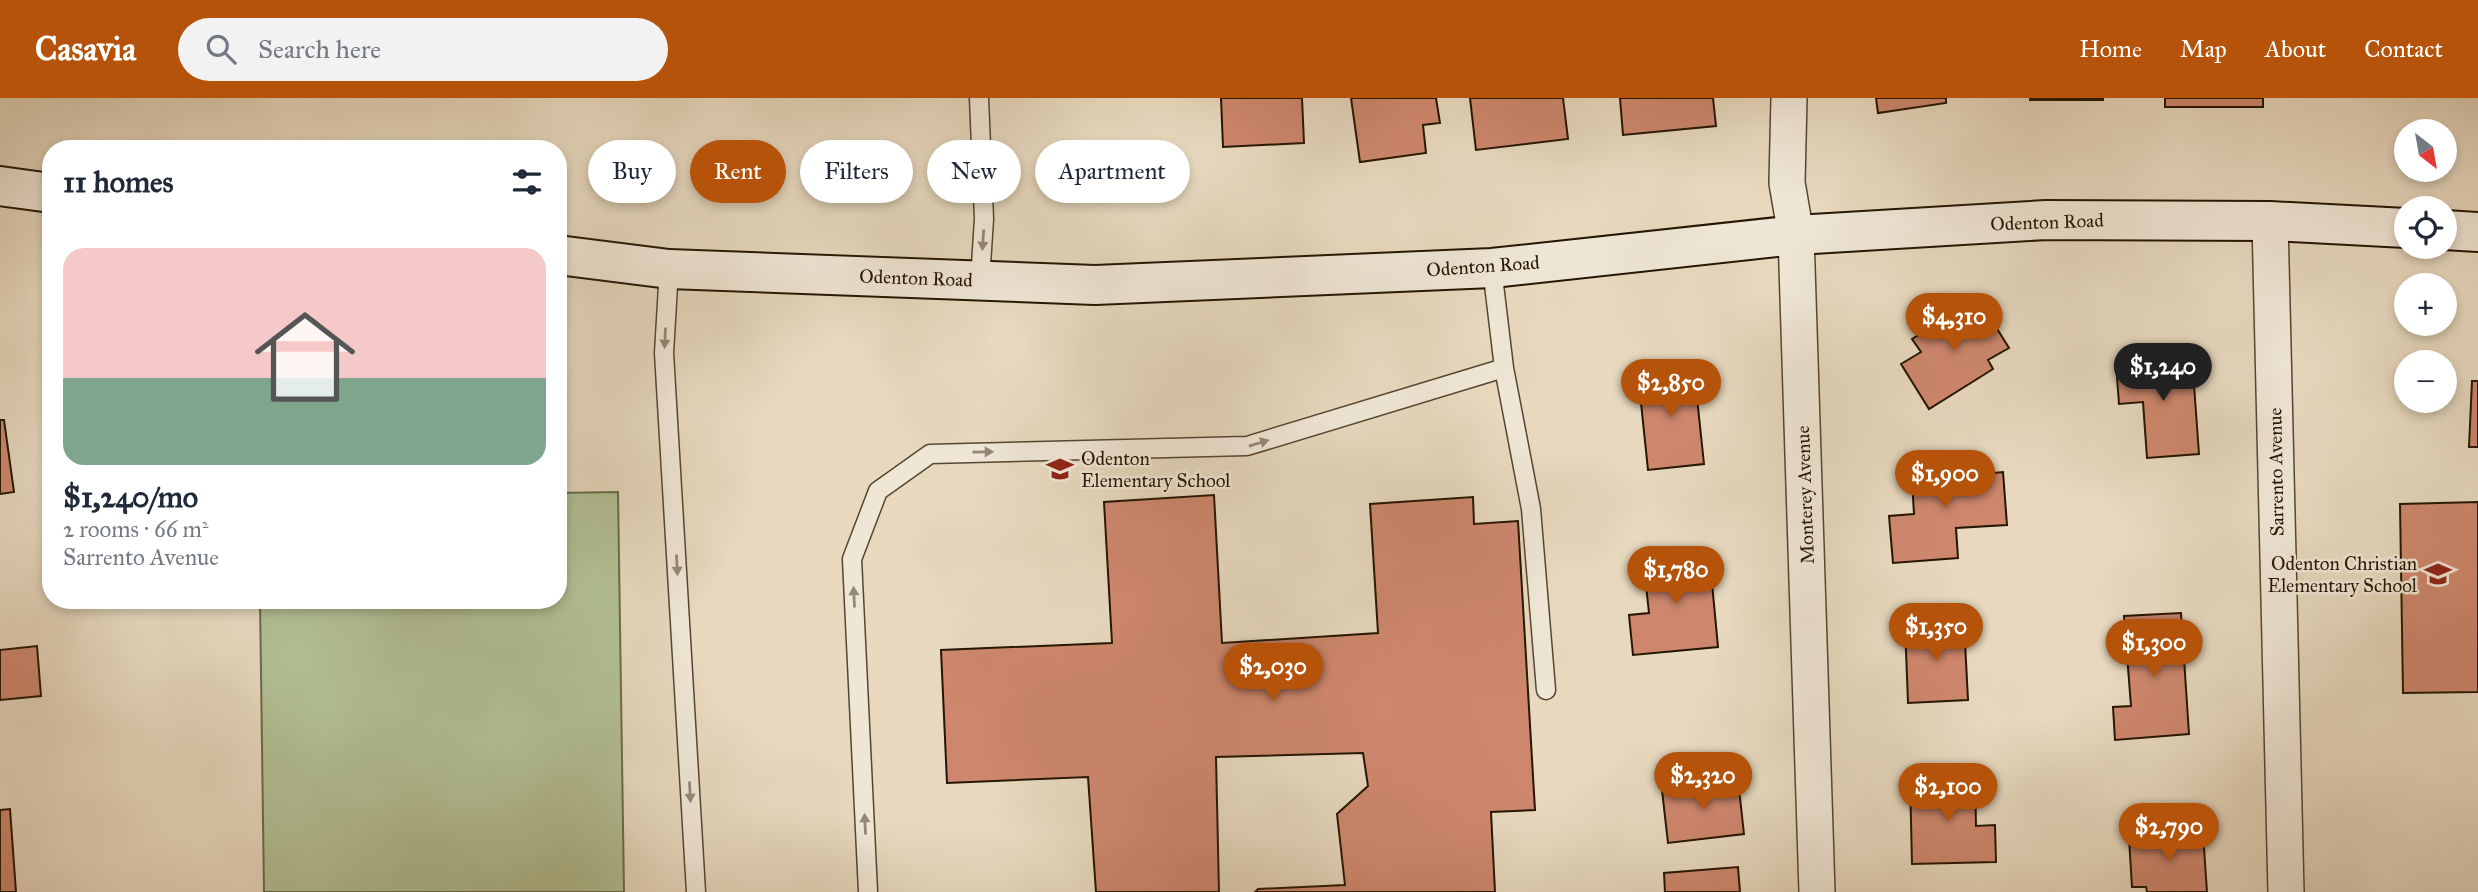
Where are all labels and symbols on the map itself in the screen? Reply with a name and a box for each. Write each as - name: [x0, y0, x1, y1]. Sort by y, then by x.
- north arrow: [2394, 119, 2457, 182]
- street label: Odenton Road: [1990, 209, 2105, 235]
- one-way arrow: [977, 229, 988, 251]
- street label: Odenton Road: [1426, 251, 1541, 281]
- street label: Odenton Road: [859, 265, 974, 291]
- pin: $4,310: [1897, 294, 2011, 353]
- one-way arrow: [660, 327, 671, 349]
- pin: $1,240: [2106, 344, 2220, 403]
- pin: $2,850: [1614, 360, 1728, 419]
- street label: Sarrento Avenue: [2263, 407, 2289, 537]
- street label: Monterey Avenue: [1791, 425, 1819, 565]
- one-way arrow: [1249, 437, 1270, 447]
- one-way arrow: [972, 447, 994, 458]
- place label: Odenton Elementary School: [1081, 447, 1231, 492]
- pin: $1,900: [1888, 450, 2002, 510]
- school or university icon: Odenton Elementary School: [1045, 454, 1075, 484]
- pin: $1,780: [1619, 546, 1733, 606]
- place label: Odenton Christian Elementary School: [2268, 552, 2418, 597]
- one-way arrow: [672, 554, 683, 576]
- school or university icon: Odenton Christian Elementary School: [2423, 559, 2453, 589]
- one-way arrow: [848, 585, 859, 607]
- pin: $1,350: [1879, 603, 1993, 663]
- pin: $1,300: [2097, 620, 2211, 679]
- pin: $2,030: [1216, 644, 1330, 703]
- pin: $2,320: [1646, 752, 1760, 812]
- pin: $2,100: [1891, 764, 2005, 823]
- one-way arrow: [685, 781, 696, 803]
- pin: $2,790: [2112, 804, 2226, 863]
- one-way arrow: [859, 813, 870, 835]

